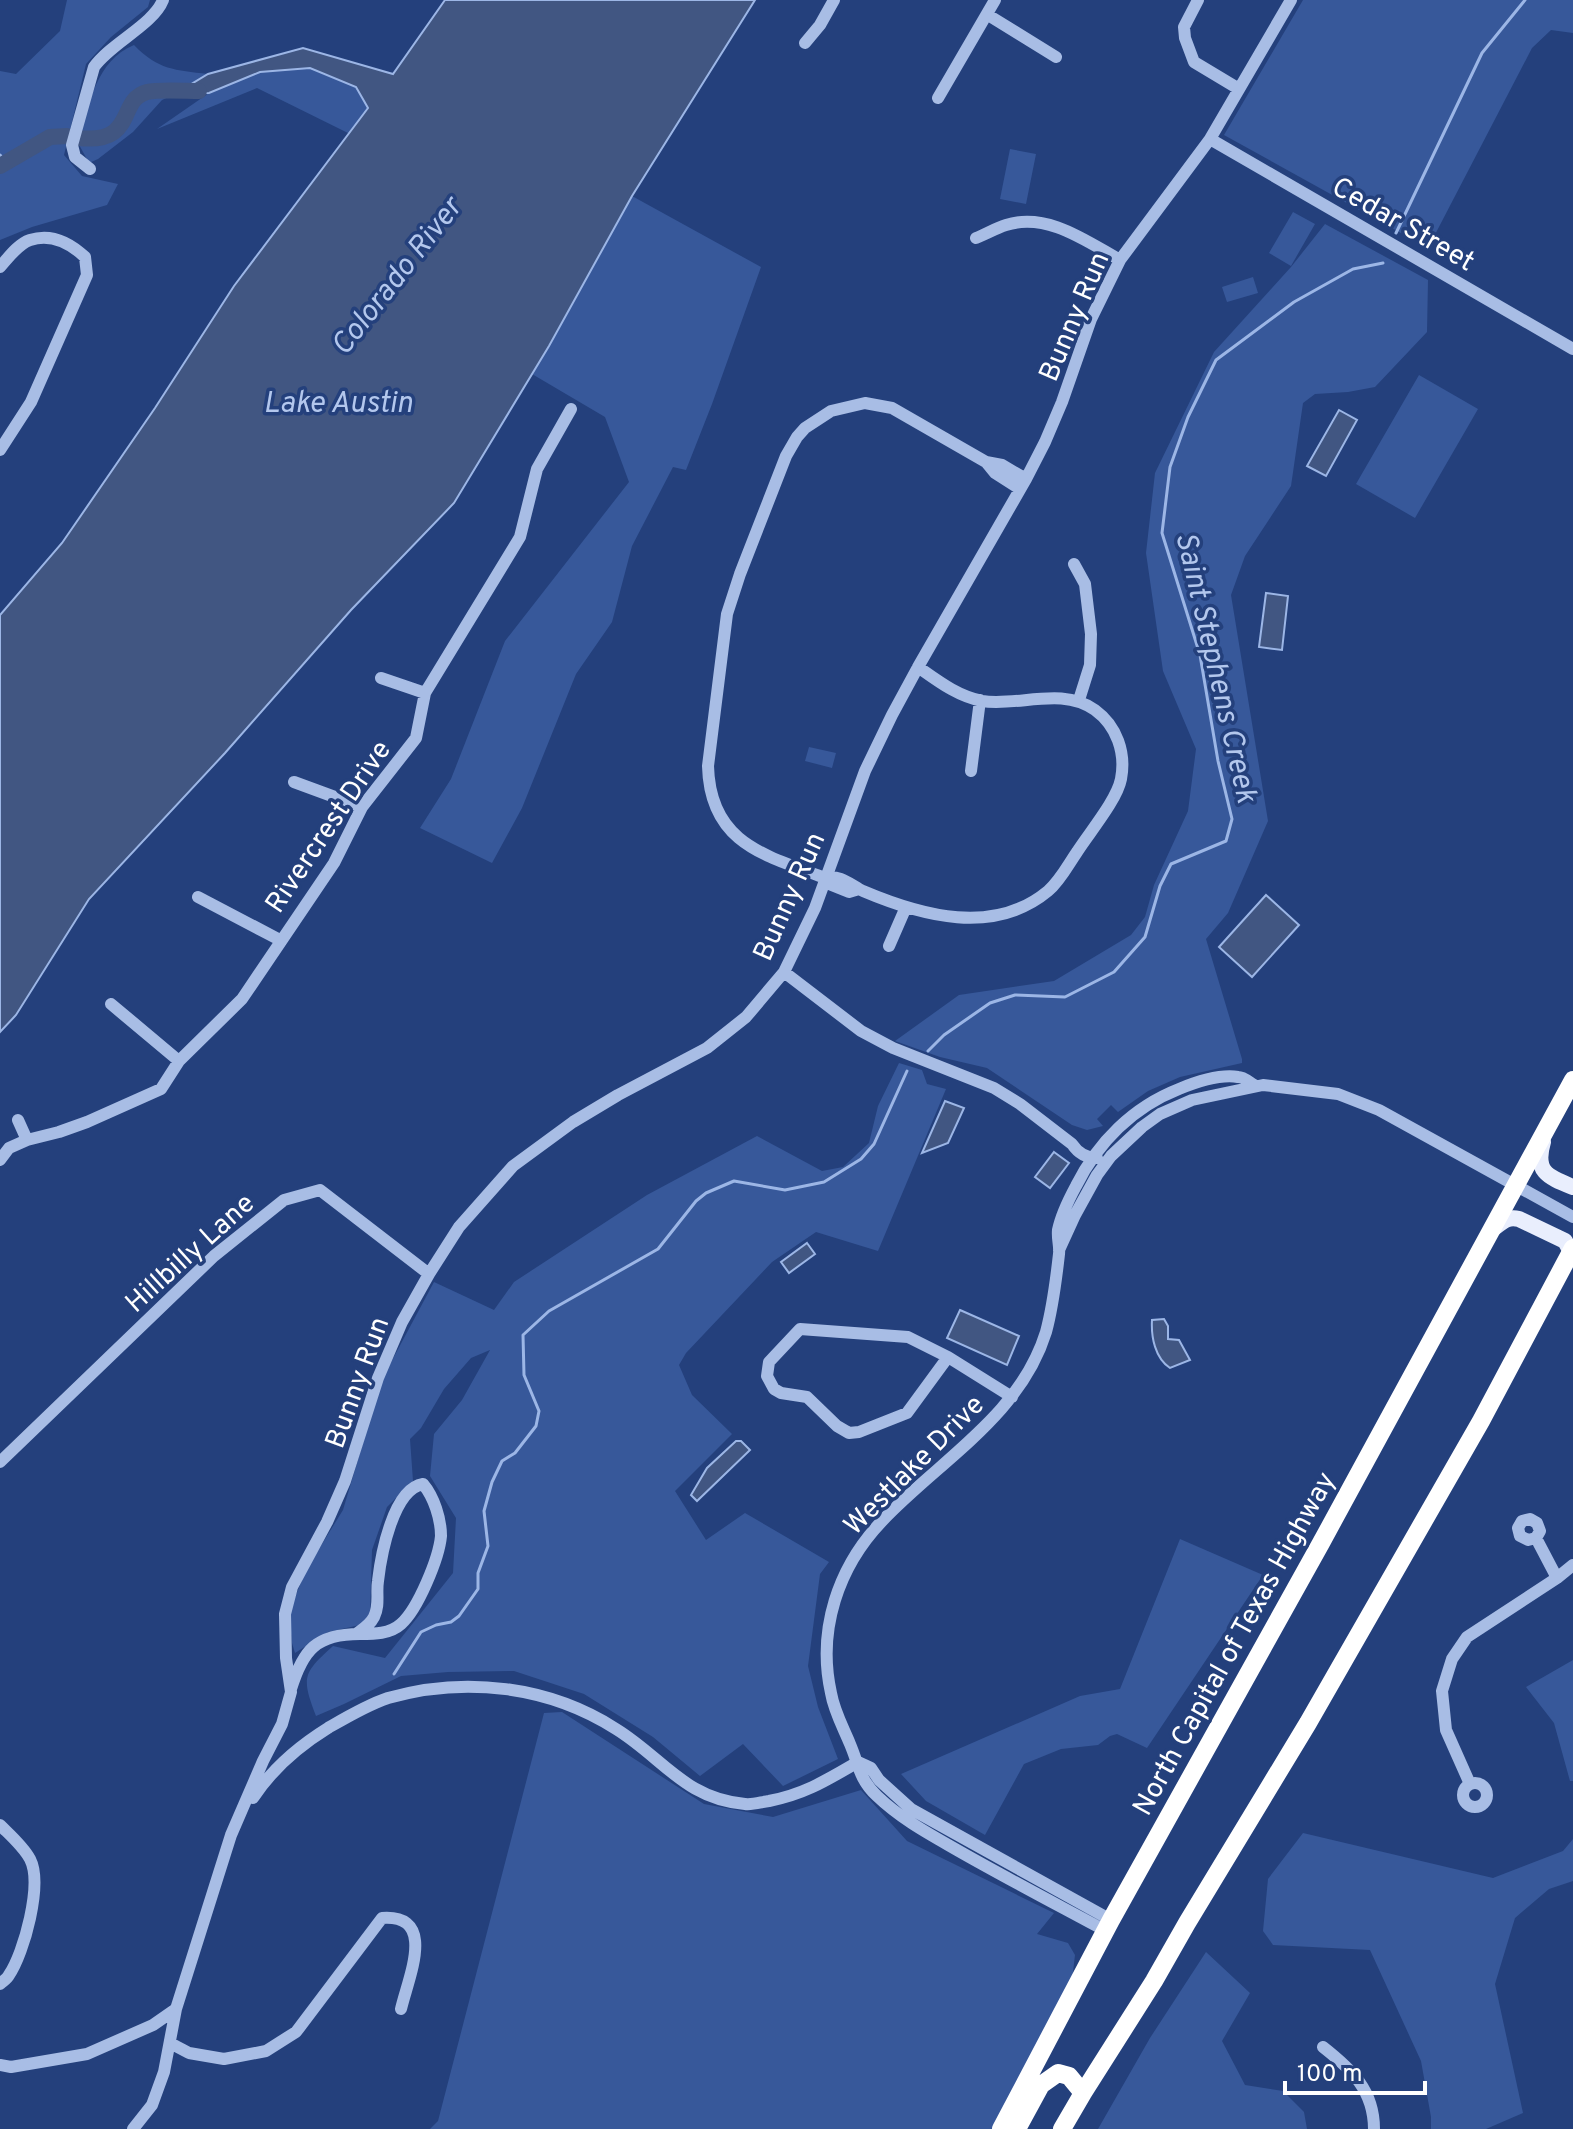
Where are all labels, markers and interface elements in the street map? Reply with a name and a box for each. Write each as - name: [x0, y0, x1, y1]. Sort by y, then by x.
- street label: Cedar Street: [1325, 170, 1480, 281]
- water label: Colorado River: [325, 189, 473, 364]
- street label: Bunny Run: [1032, 247, 1119, 387]
- water label: Lake Austin: [263, 386, 413, 423]
- water label: Saint Stephens Creek: [1165, 529, 1264, 807]
- street label: Rivercrest Drive: [258, 734, 401, 921]
- street label: Bunny Run: [746, 827, 835, 967]
- street label: Hillbilly Lane: [119, 1187, 263, 1322]
- street label: Bunny Run: [318, 1312, 399, 1454]
- street label: Westlake Drive: [837, 1388, 993, 1544]
- street label: North Capital of Texas Highway: [1126, 1466, 1345, 1823]
- scale bar: [1285, 2045, 1425, 2095]
- text: 100 m: [1297, 2060, 1363, 2090]

